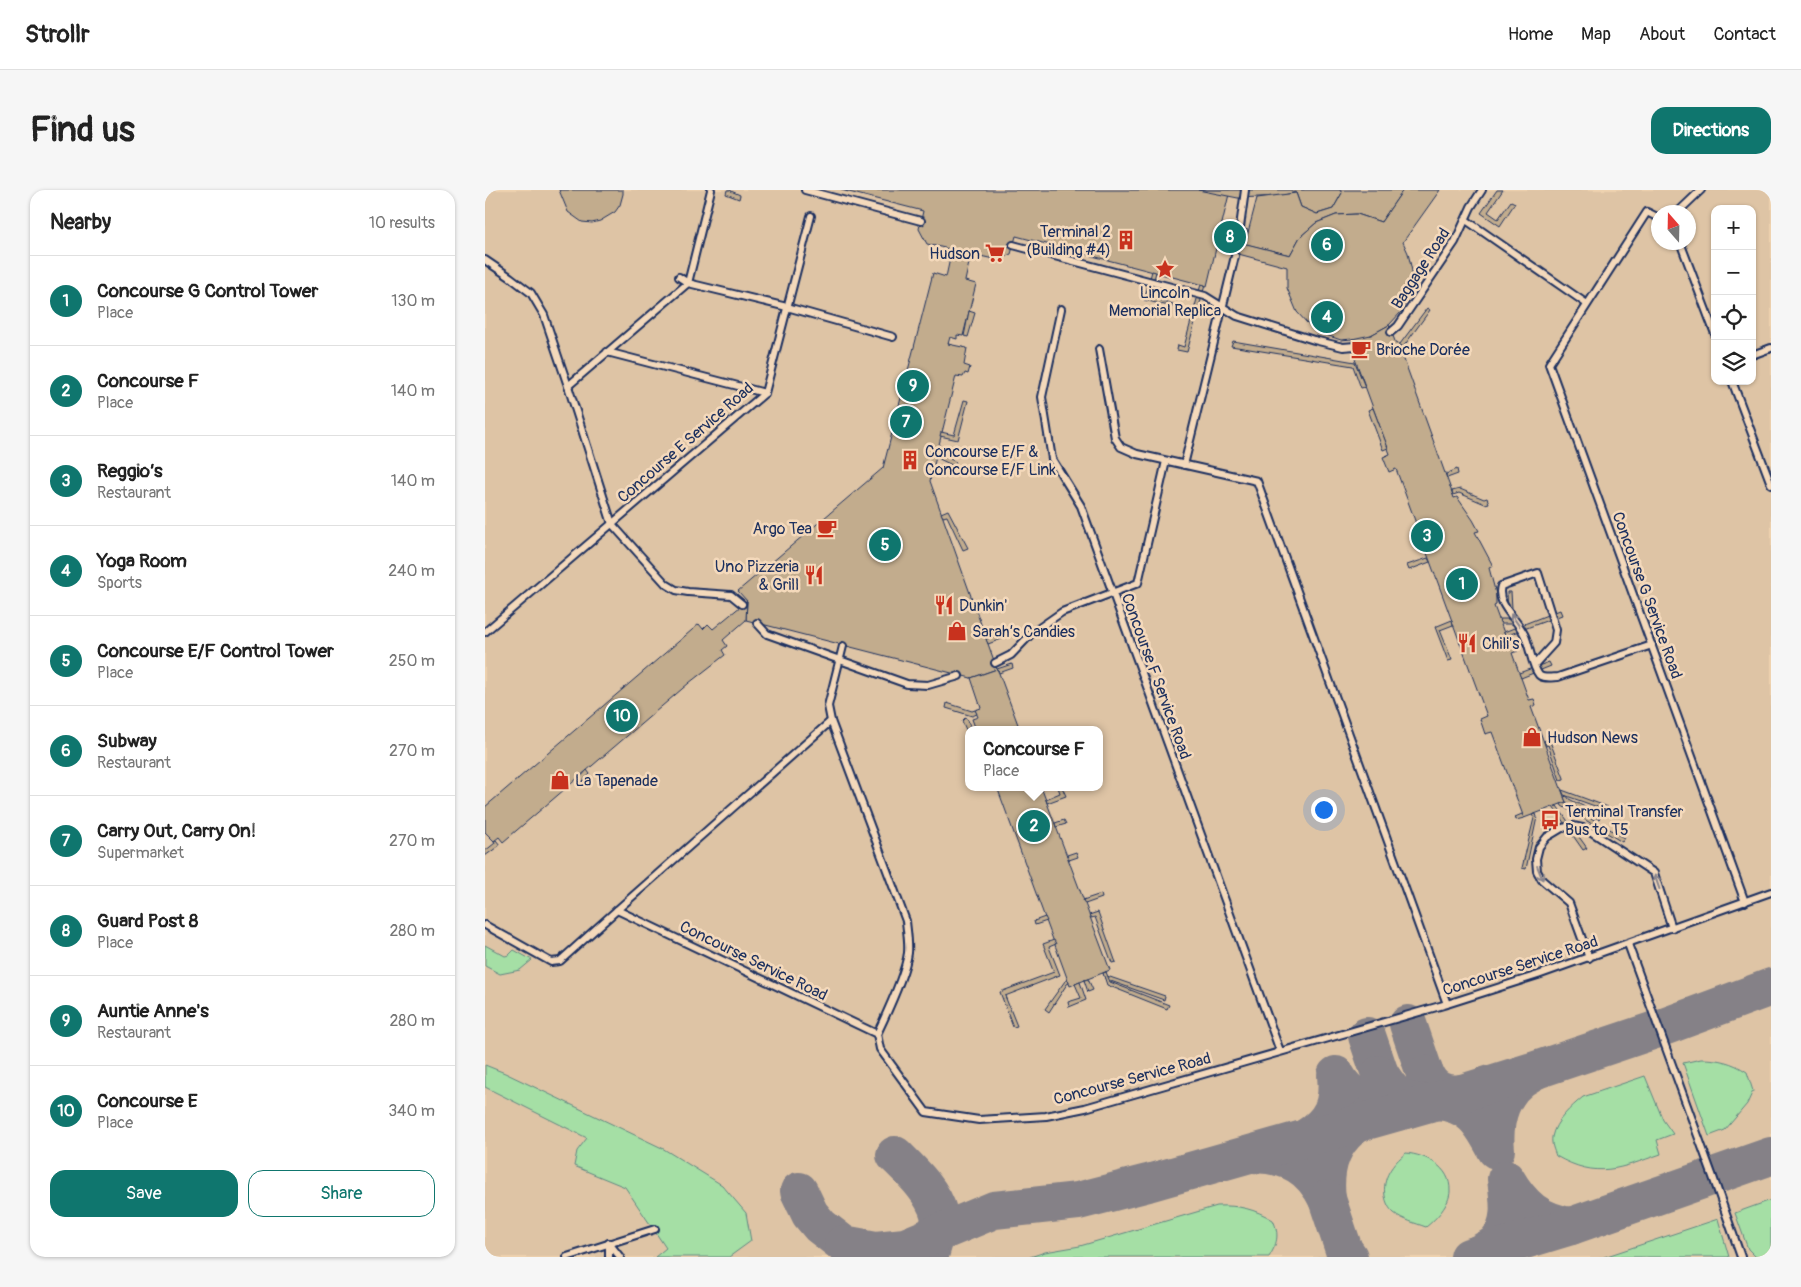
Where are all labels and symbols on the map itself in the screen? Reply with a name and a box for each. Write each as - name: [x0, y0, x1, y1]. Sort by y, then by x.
- north arrow: [1651, 205, 1696, 250]
- pin: 8: [1214, 218, 1246, 256]
- place label: Terminal 2 (Building #4): [1026, 222, 1111, 260]
- street label: Baggage Road: [1387, 224, 1454, 313]
- pin: 6: [1311, 226, 1343, 264]
- building icon: Terminal 2 (Building #4): [1115, 229, 1137, 251]
- supermarket icon: Hudson: [984, 242, 1006, 264]
- place label: Hudson: [929, 244, 980, 264]
- place icon: Lincoln Memorial Replica: [1154, 258, 1176, 280]
- place label: Lincoln Memorial Replica: [1109, 283, 1221, 321]
- pin: 4: [1311, 298, 1343, 336]
- cafe icon: Brioche Dorée: [1350, 338, 1372, 360]
- place label: Brioche Dorée: [1376, 340, 1470, 360]
- pin: 9: [897, 367, 929, 405]
- street label: Concourse E Service Road: [614, 378, 758, 507]
- pin: 7: [890, 403, 922, 441]
- place label: Concourse E/F & Concourse E/F Link: [925, 442, 1056, 480]
- building icon: Concourse E/F & Concourse E/F Link: [899, 449, 921, 471]
- street label: Concourse G Service Road: [1608, 509, 1687, 681]
- cafe icon: Argo Tea: [816, 517, 838, 539]
- pin: 3: [1411, 517, 1443, 555]
- place label: Argo Tea: [753, 519, 812, 539]
- pin: 5: [869, 526, 901, 564]
- place label: Uno Pizzeria & Grill: [715, 557, 799, 595]
- restaurant icon: Uno Pizzeria & Grill: [803, 564, 825, 586]
- pin: 1: [1446, 565, 1478, 603]
- street label: Concourse F Service Road: [1117, 591, 1195, 762]
- restaurant icon: Dunkin': [933, 594, 955, 616]
- place label: Dunkin': [959, 596, 1007, 616]
- one-way arrow: [1510, 613, 1520, 627]
- shop icon: Sarah’s Candies: [946, 620, 968, 642]
- place label: Sarah’s Candies: [972, 622, 1075, 642]
- restaurant icon: Chili's: [1456, 632, 1478, 654]
- place label: Chili's: [1482, 634, 1519, 654]
- pin: 10: [606, 697, 638, 735]
- shop icon: Hudson News: [1521, 726, 1543, 748]
- place label: Hudson News: [1547, 728, 1638, 748]
- shop icon: La Tapenade: [549, 769, 571, 791]
- place label: La Tapenade: [575, 771, 658, 791]
- your location: [1311, 797, 1337, 823]
- place label: Terminal Transfer Bus to T5: [1565, 802, 1684, 840]
- pin: 2: [1018, 807, 1050, 845]
- bus stop icon: Terminal Transfer Bus to T5: [1539, 809, 1561, 831]
- one-way arrow: [1536, 865, 1545, 880]
- one-way arrow: [1652, 875, 1661, 890]
- street label: Concourse Service Road: [676, 916, 831, 1005]
- street label: Concourse Service Road: [1440, 931, 1600, 1000]
- street label: Concourse Service Road: [1051, 1048, 1213, 1110]

